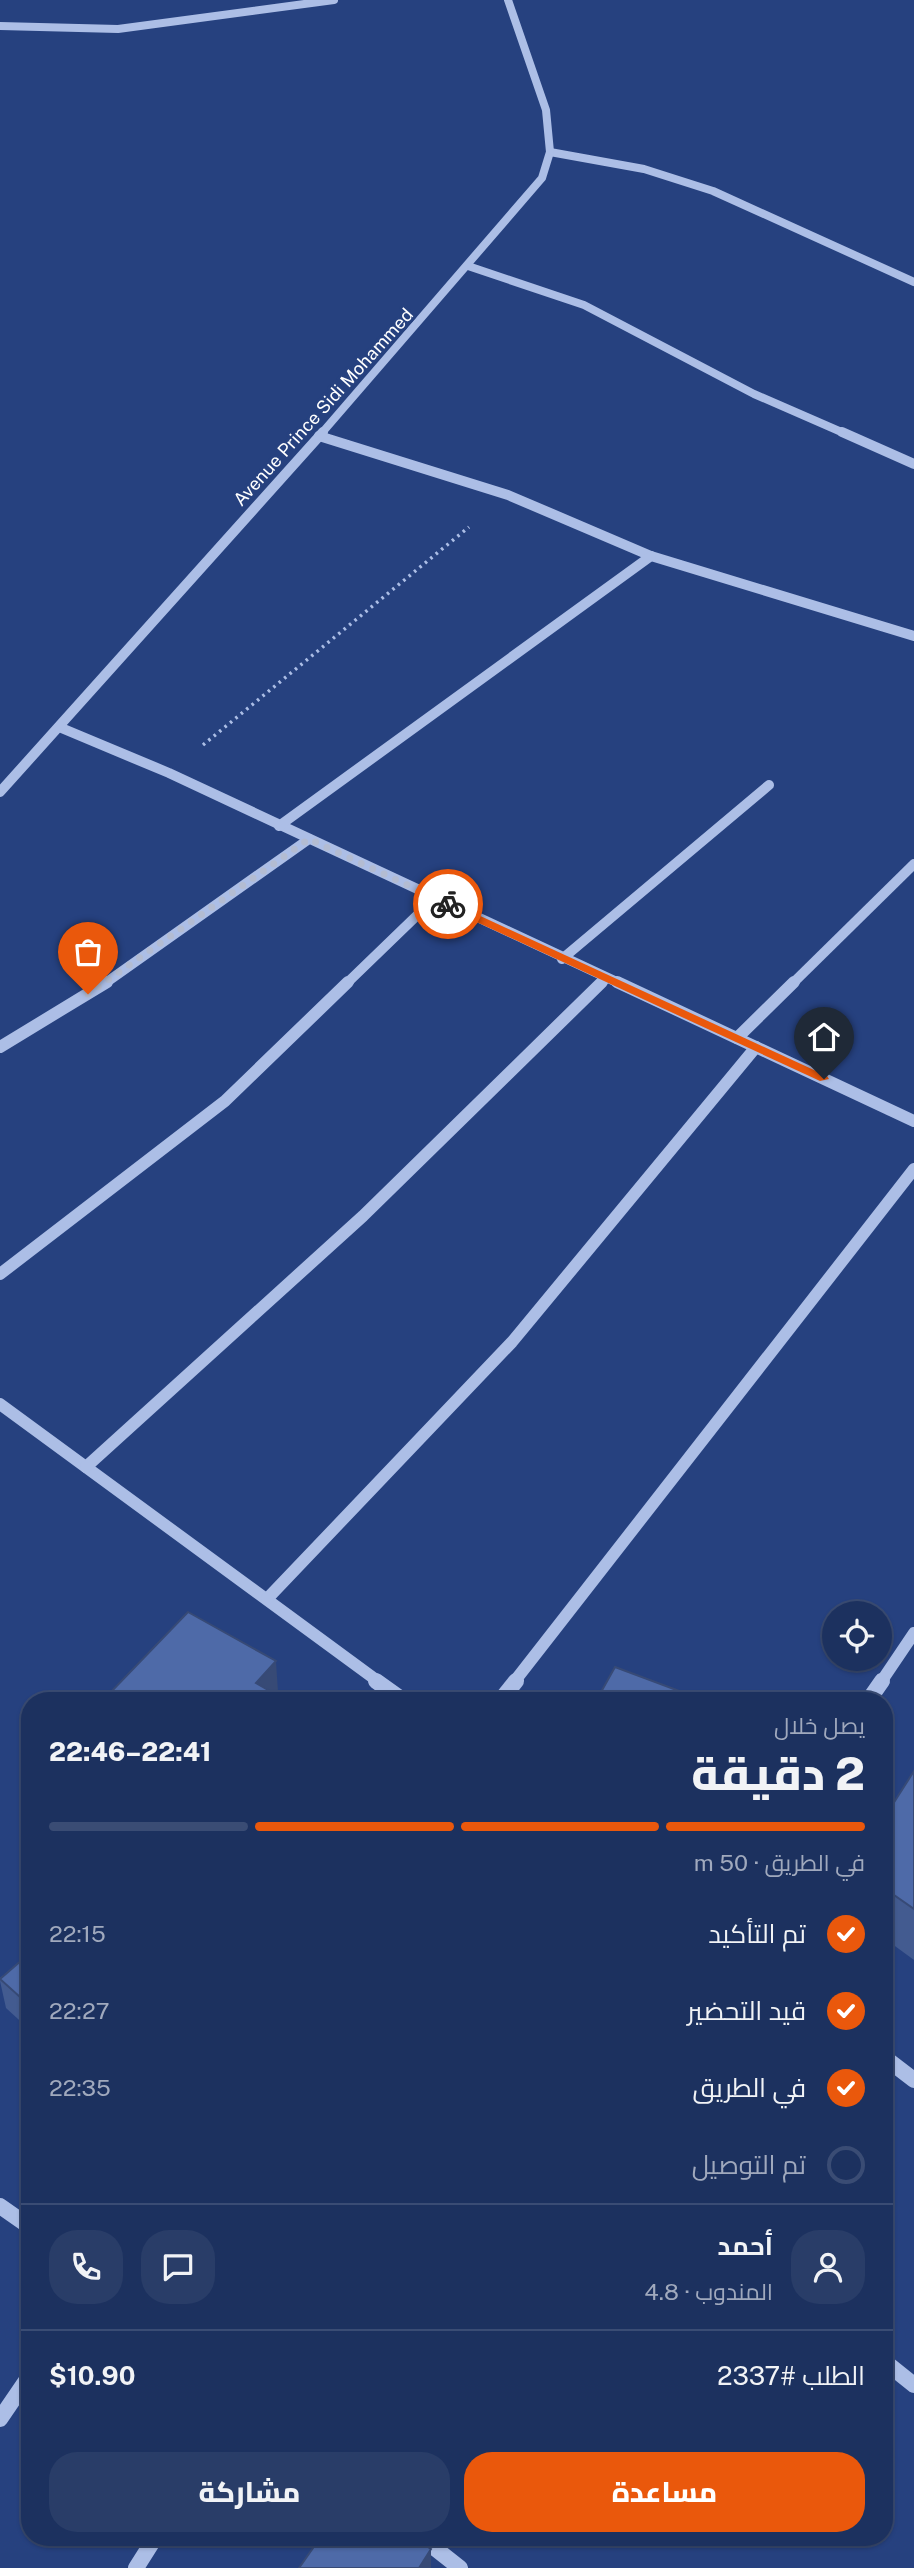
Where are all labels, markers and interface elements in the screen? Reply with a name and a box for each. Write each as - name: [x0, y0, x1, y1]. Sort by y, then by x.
- street label: Avenue Prince Sidi Mohammed: [229, 304, 417, 510]
- courier: [413, 869, 483, 939]
- icon: bike: [429, 885, 467, 923]
- pin: [58, 922, 118, 994]
- icon: bag: [69, 933, 107, 971]
- pin: [794, 1007, 854, 1079]
- icon: home: [805, 1018, 843, 1056]
- map controls: [822, 1601, 892, 1671]
- button: locate: [822, 1601, 892, 1671]
- text: يصل خلال: [774, 1712, 865, 1739]
- text: 22:41–22:46: [49, 1736, 212, 1767]
- text: 2 دقيقة: [691, 1746, 865, 1800]
- text: في الطريق · 50 m: [694, 1849, 865, 1876]
- icon: check: [827, 1915, 865, 1953]
- text: تم التأكيد: [708, 1918, 806, 1949]
- text: 22:15: [49, 1920, 106, 1947]
- icon: check: [827, 1992, 865, 2030]
- text: قيد التحضير: [687, 1995, 806, 2026]
- text: 22:27: [49, 1997, 110, 2024]
- icon: check: [827, 2069, 865, 2107]
- text: في الطريق: [692, 2072, 806, 2103]
- text: 22:35: [49, 2074, 111, 2101]
- text: تم التوصيل: [692, 2149, 806, 2180]
- button: phone: [49, 2230, 123, 2304]
- button: chat: [141, 2230, 215, 2304]
- text: أحمد: [717, 2230, 773, 2261]
- button: person: [791, 2230, 865, 2304]
- text: المندوب · 4.8: [644, 2278, 773, 2305]
- text: $10.90: [49, 2360, 135, 2391]
- text: الطلب #2337: [717, 2360, 865, 2391]
- button: مشاركة: [49, 2452, 450, 2532]
- button: مساعدة: [464, 2452, 865, 2532]

